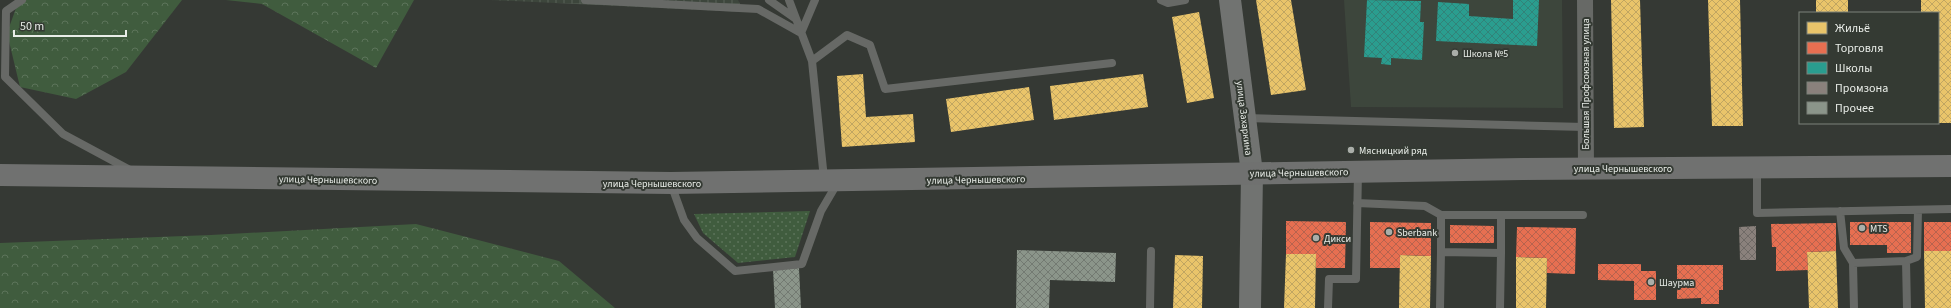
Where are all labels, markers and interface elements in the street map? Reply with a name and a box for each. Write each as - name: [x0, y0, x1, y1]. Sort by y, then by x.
- scale bar: [14, 12, 126, 38]
- legend: [1799, 12, 1939, 124]
- text: 50 m: [20, 18, 44, 35]
- street label: Большая Профсоюзная улица: [1579, 18, 1593, 150]
- text: Жильё: [1835, 20, 1870, 37]
- text: Торговля: [1835, 40, 1883, 57]
- place label: Школа №5: [1463, 47, 1508, 61]
- marker: Школа №5: [1450, 48, 1460, 58]
- text: Школы: [1835, 60, 1872, 77]
- street label: улица Захаркина: [1232, 80, 1256, 156]
- text: Промзона: [1835, 80, 1888, 97]
- text: Прочее: [1835, 100, 1874, 117]
- place label: Мясницкий ряд: [1359, 144, 1428, 158]
- marker: Мясницкий ряд: [1346, 145, 1356, 155]
- street label: улица Чернышевского: [1574, 162, 1672, 176]
- street label: улица Чернышевского: [1250, 165, 1348, 181]
- street label: улица Чернышевского: [279, 172, 377, 188]
- street label: улица Чернышевского: [927, 172, 1025, 188]
- street label: улица Чернышевского: [603, 177, 701, 191]
- place label: MTS: [1870, 222, 1888, 236]
- marker: MTS: [1857, 223, 1867, 233]
- place label: Sberbank: [1397, 226, 1437, 240]
- marker: Sberbank: [1384, 227, 1394, 237]
- place label: Дикси: [1324, 232, 1351, 246]
- marker: Дикси: [1311, 233, 1321, 243]
- place label: Шаурма: [1659, 276, 1694, 290]
- marker: Шаурма: [1646, 277, 1656, 287]

